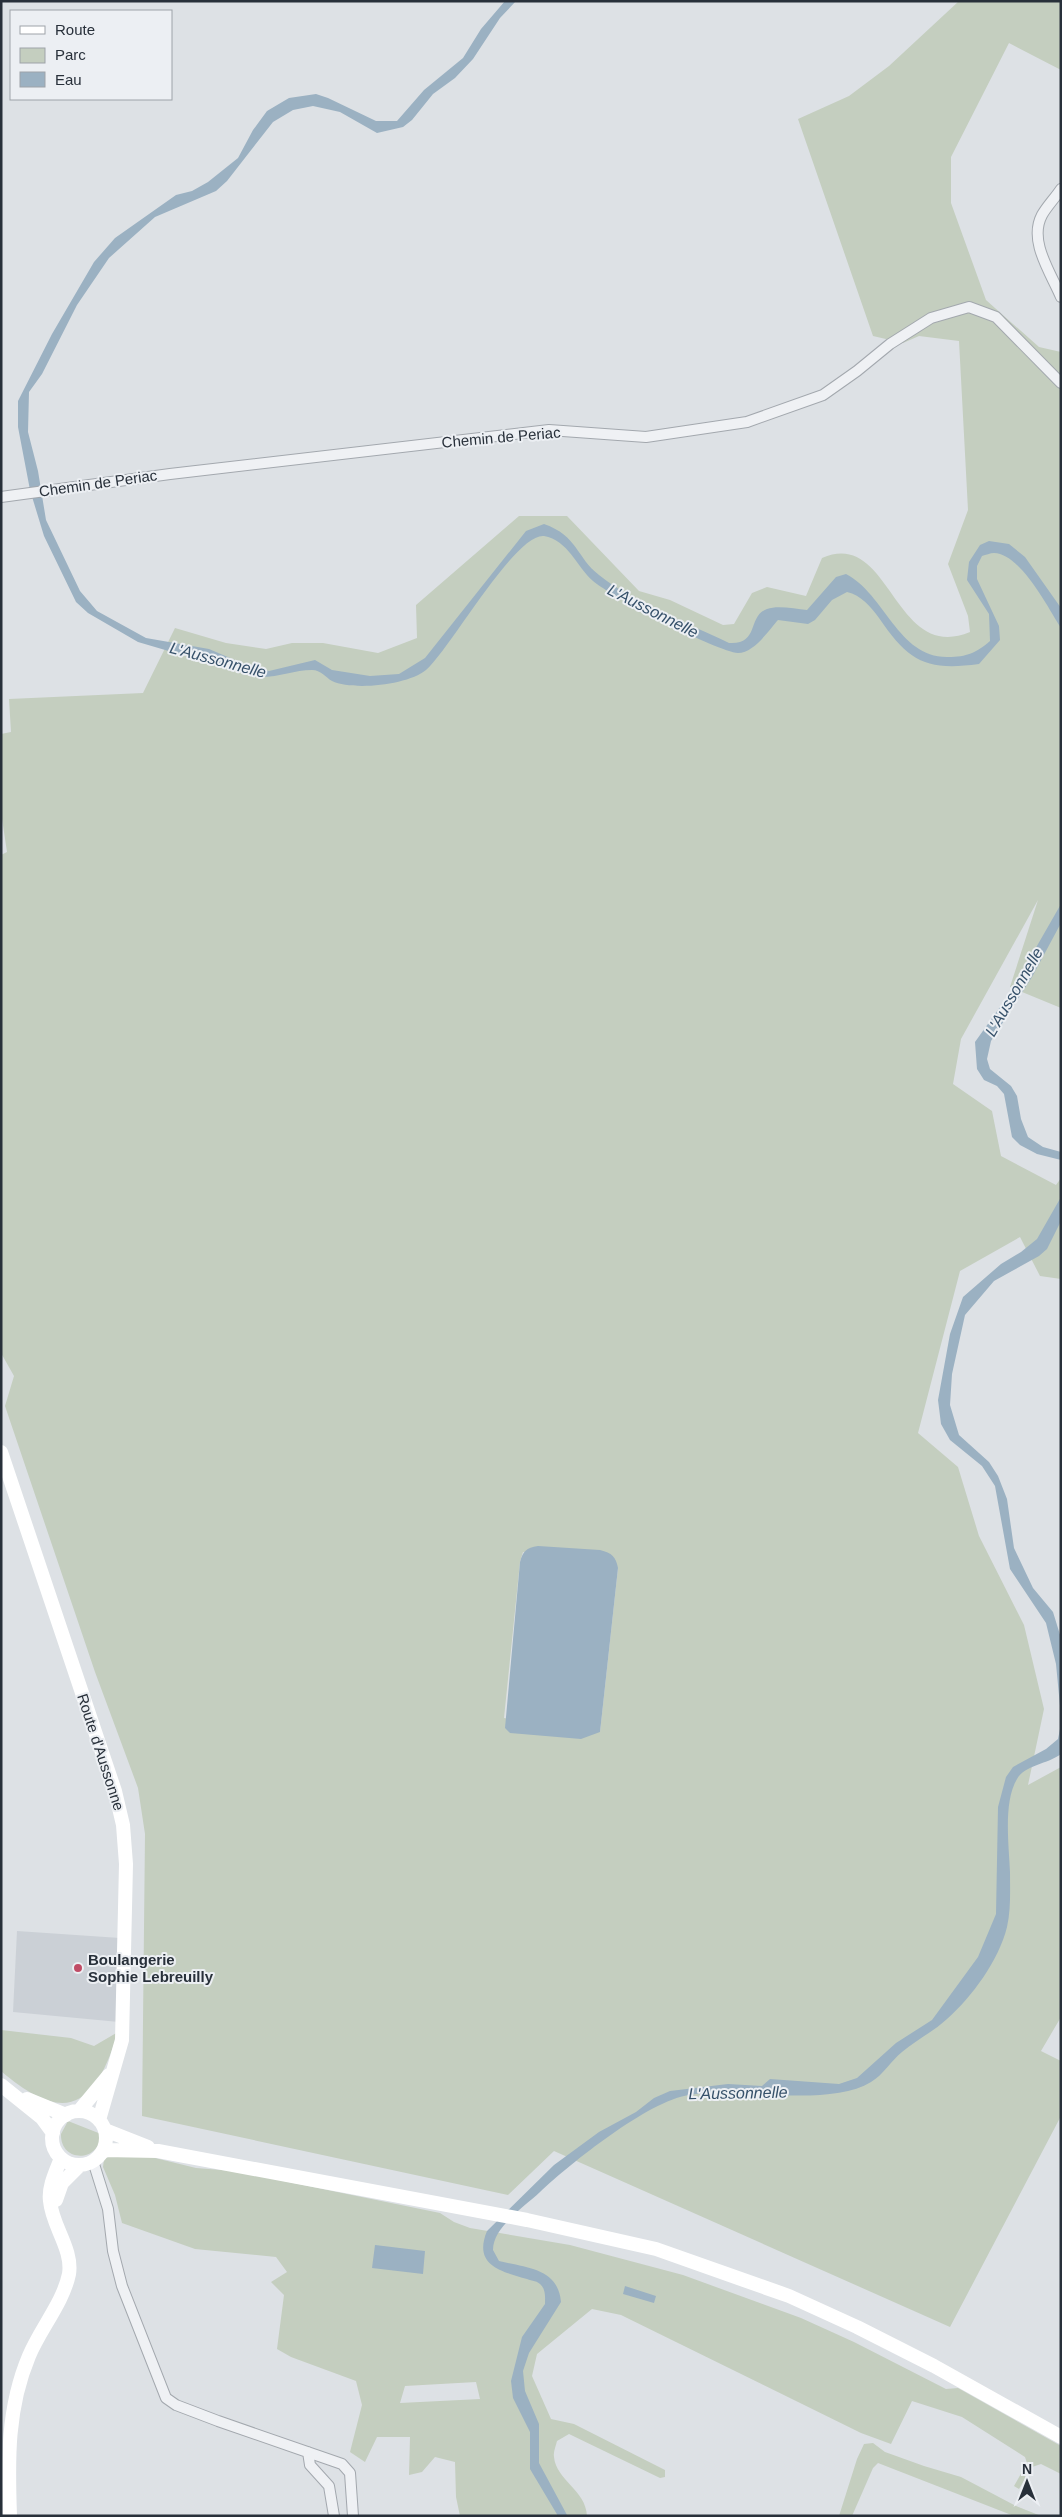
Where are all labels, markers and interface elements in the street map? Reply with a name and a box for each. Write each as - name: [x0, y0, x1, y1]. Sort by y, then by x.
- legend: [10, 10, 172, 100]
- text: Route: [55, 21, 95, 38]
- text: Parc: [55, 46, 86, 63]
- text: Eau: [55, 71, 82, 88]
- street label: Chemin de Periac: [441, 423, 562, 451]
- street label: Chemin de Periac: [38, 466, 159, 500]
- water label: L'Aussonnelle: [605, 581, 701, 641]
- water label: L'Aussonnelle: [168, 639, 268, 681]
- water label: L'Aussonnelle: [982, 945, 1046, 1039]
- street label: Route d'Aussonne: [74, 1691, 128, 1813]
- place label: Boulangerie Sophie Lebreuilly: [88, 1951, 214, 1985]
- marker: Boulangerie Sophie Lebreuilly: [72, 1962, 84, 1974]
- water label: L'Aussonnelle: [688, 2084, 788, 2102]
- north arrow: [1002, 2457, 1052, 2507]
- text: N: [1022, 2461, 1032, 2477]

